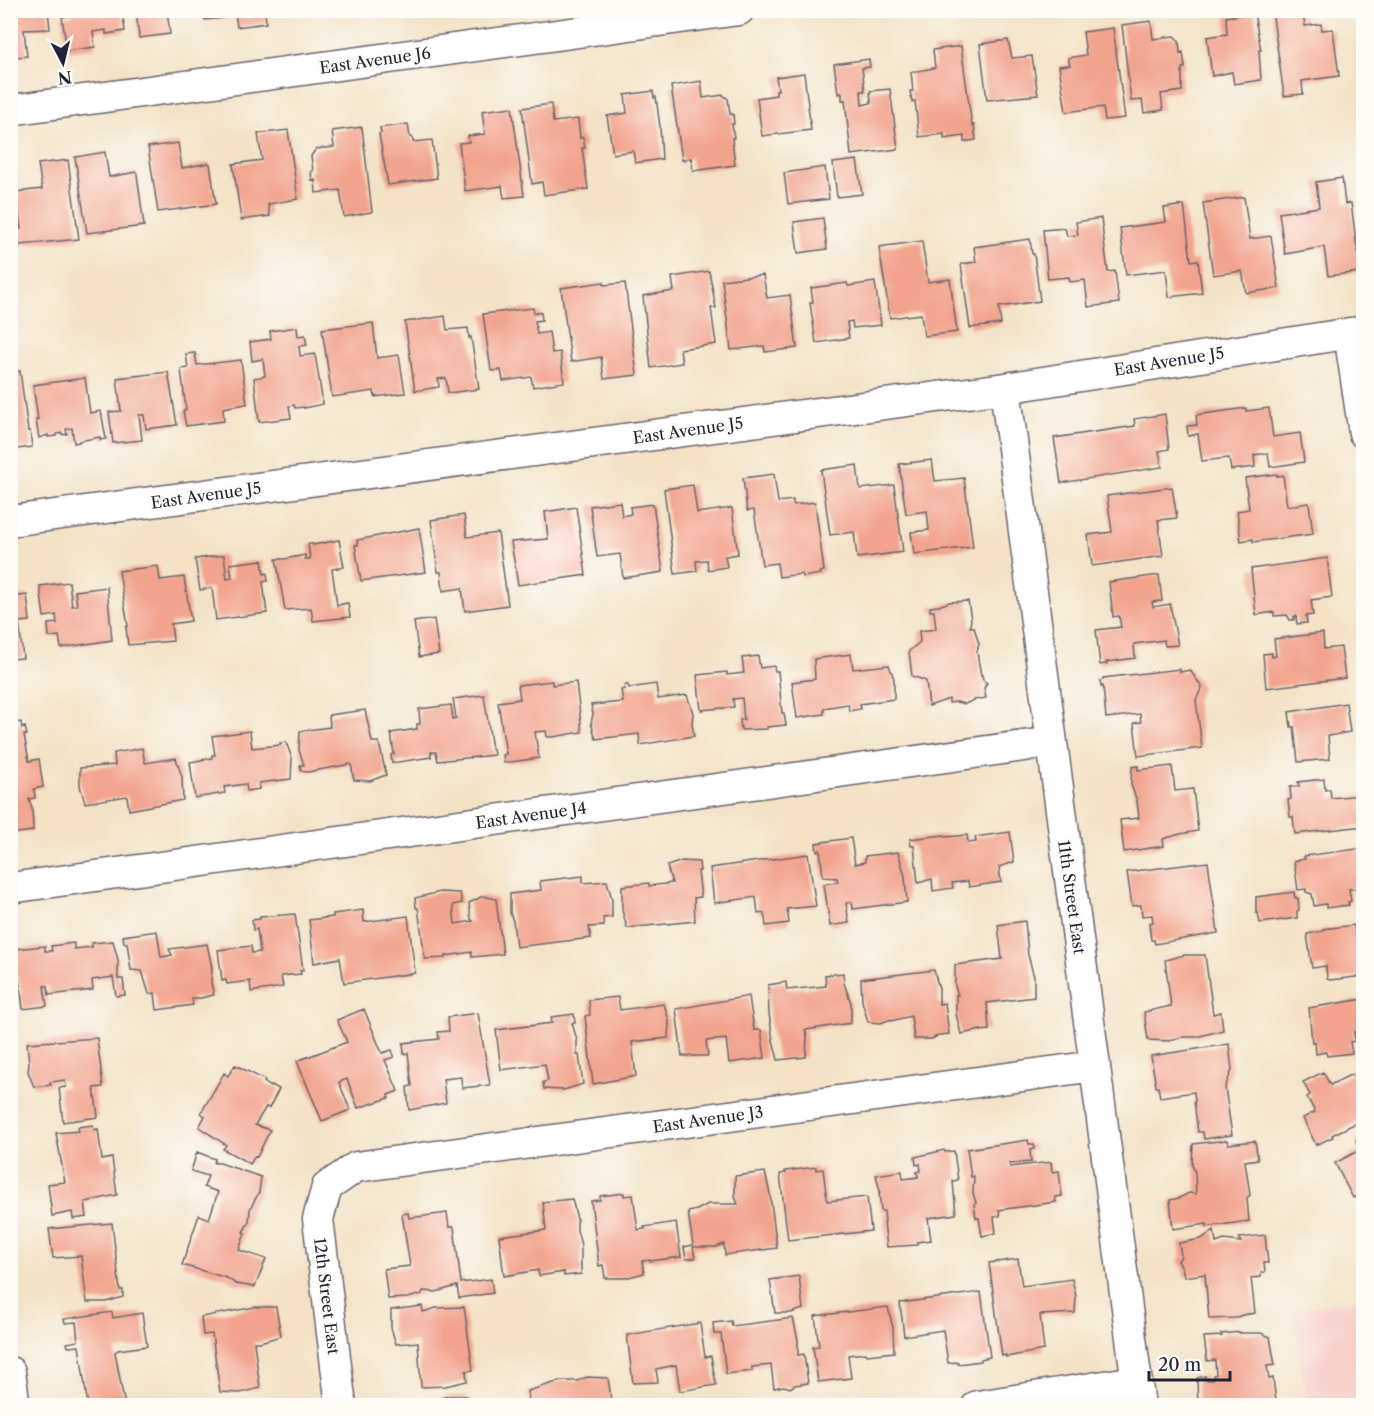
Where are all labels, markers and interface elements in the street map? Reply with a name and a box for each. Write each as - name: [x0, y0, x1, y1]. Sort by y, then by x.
- north arrow: [33, 33, 93, 93]
- street label: East Avenue J6: [318, 42, 432, 78]
- text: N: [57, 67, 73, 89]
- street label: East Avenue J5: [1112, 342, 1226, 380]
- street label: East Avenue J5: [632, 412, 744, 448]
- street label: East Avenue J5: [150, 477, 262, 513]
- street label: East Avenue J4: [474, 797, 588, 833]
- street label: 11th Street East: [1054, 839, 1090, 956]
- street label: East Avenue J3: [651, 1101, 765, 1137]
- street label: 12th Street East: [310, 1236, 344, 1356]
- scale bar: [1149, 1344, 1230, 1382]
- text: 20 m: [1158, 1354, 1202, 1376]

